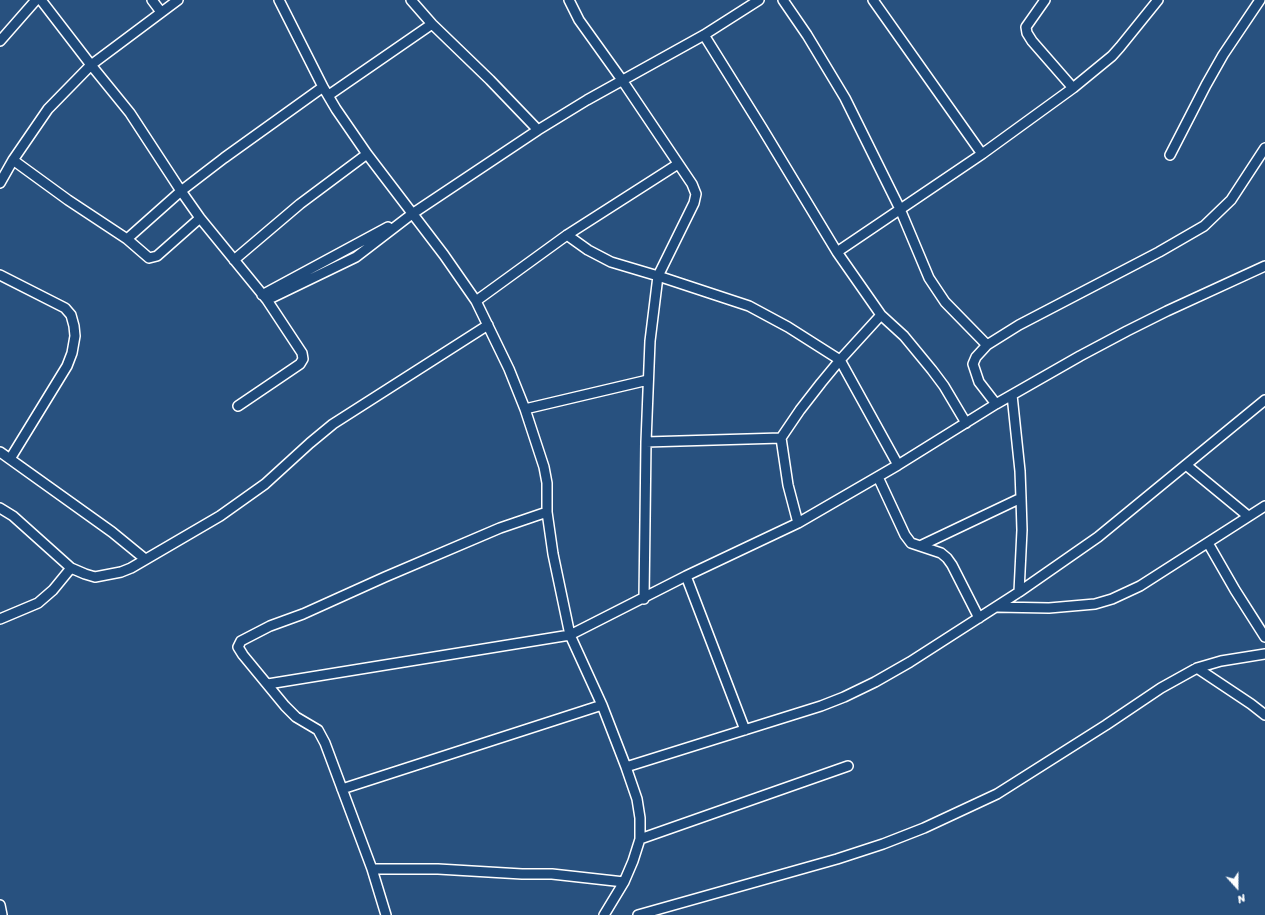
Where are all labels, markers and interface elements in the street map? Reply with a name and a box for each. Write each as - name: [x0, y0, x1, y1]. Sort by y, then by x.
- north arrow: [1217, 867, 1257, 907]
- text: N: [1235, 888, 1248, 909]

